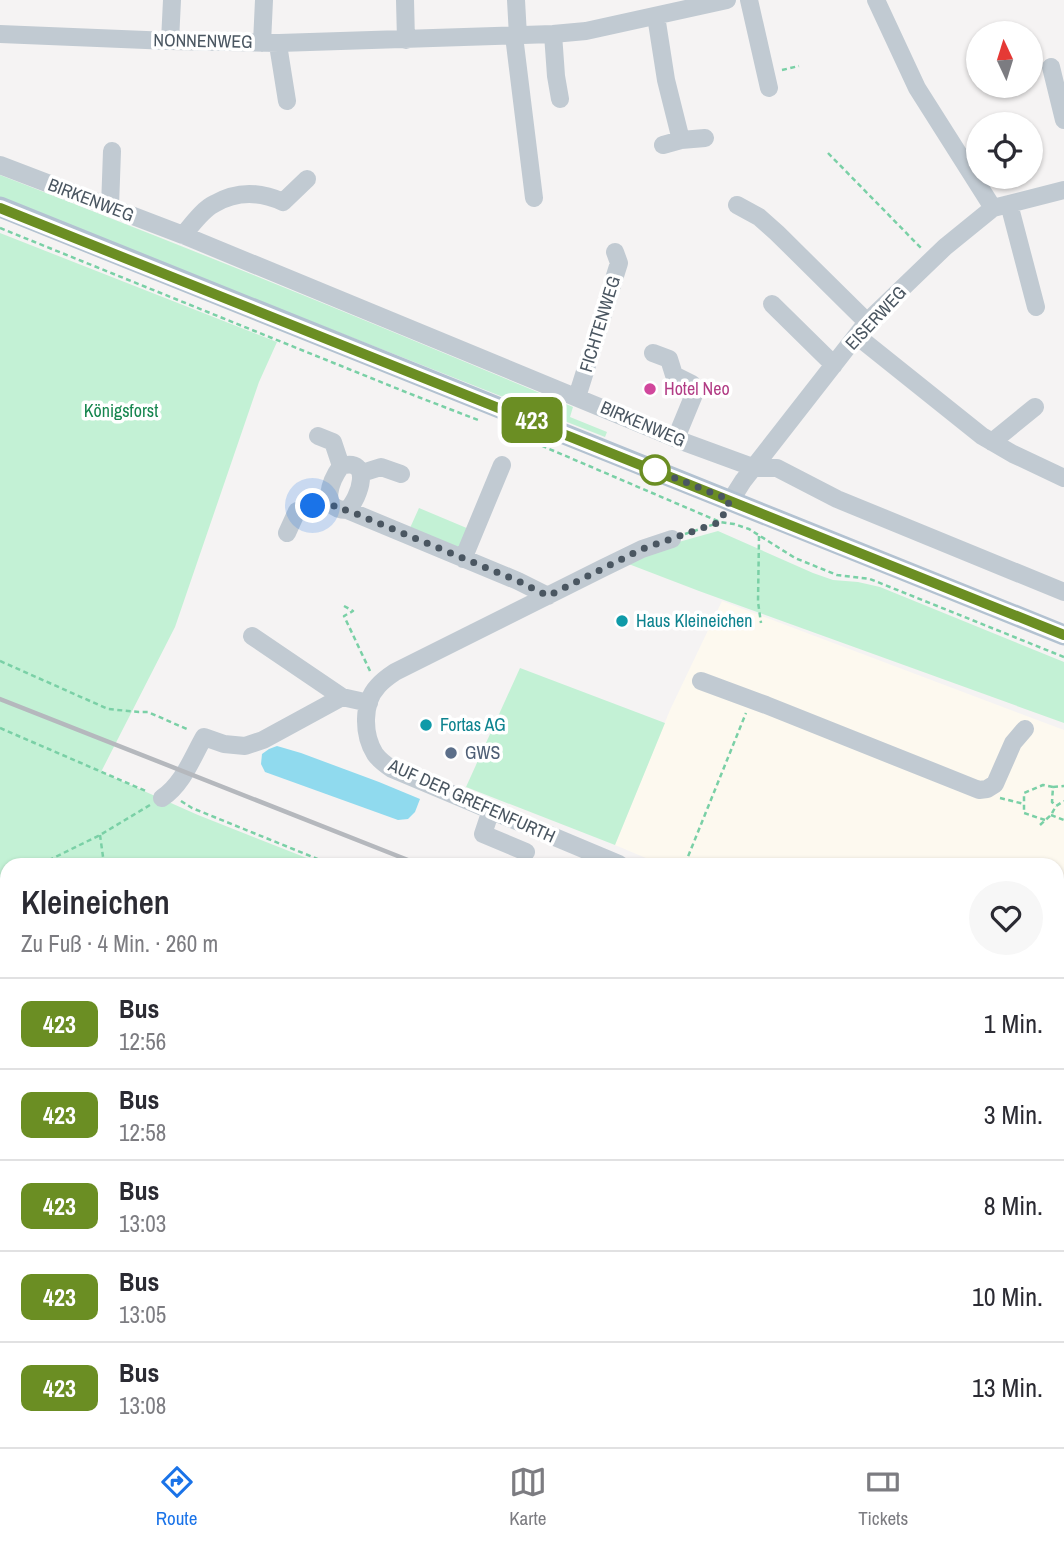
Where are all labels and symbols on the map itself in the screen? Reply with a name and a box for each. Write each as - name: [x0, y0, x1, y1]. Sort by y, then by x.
- north arrow: [966, 21, 1043, 98]
- street label: NONNENWEG: [153, 27, 253, 54]
- street label: BIRKENWEG: [45, 172, 138, 227]
- street label: FICHTENWEG: [573, 273, 626, 375]
- street label: EISERWEG: [839, 280, 912, 355]
- place label: Hotel Neo: [664, 376, 730, 401]
- marker: Hotel Neo: [642, 381, 658, 397]
- street label: BIRKENWEG: [597, 394, 690, 453]
- line badge: 423: [492, 397, 572, 443]
- park label: Königsforst: [84, 398, 158, 423]
- unlabelled marker: [640, 455, 670, 485]
- your location: [295, 488, 330, 523]
- place label: Haus Kleineichen: [636, 608, 753, 633]
- marker: Haus Kleineichen: [614, 613, 630, 629]
- place label: Fortas AG: [440, 712, 506, 737]
- marker: Fortas AG: [418, 717, 434, 733]
- place label: GWS: [465, 740, 500, 765]
- marker: GWS: [443, 745, 459, 761]
- street label: AUF DER GREFENFURTH: [384, 752, 560, 849]

